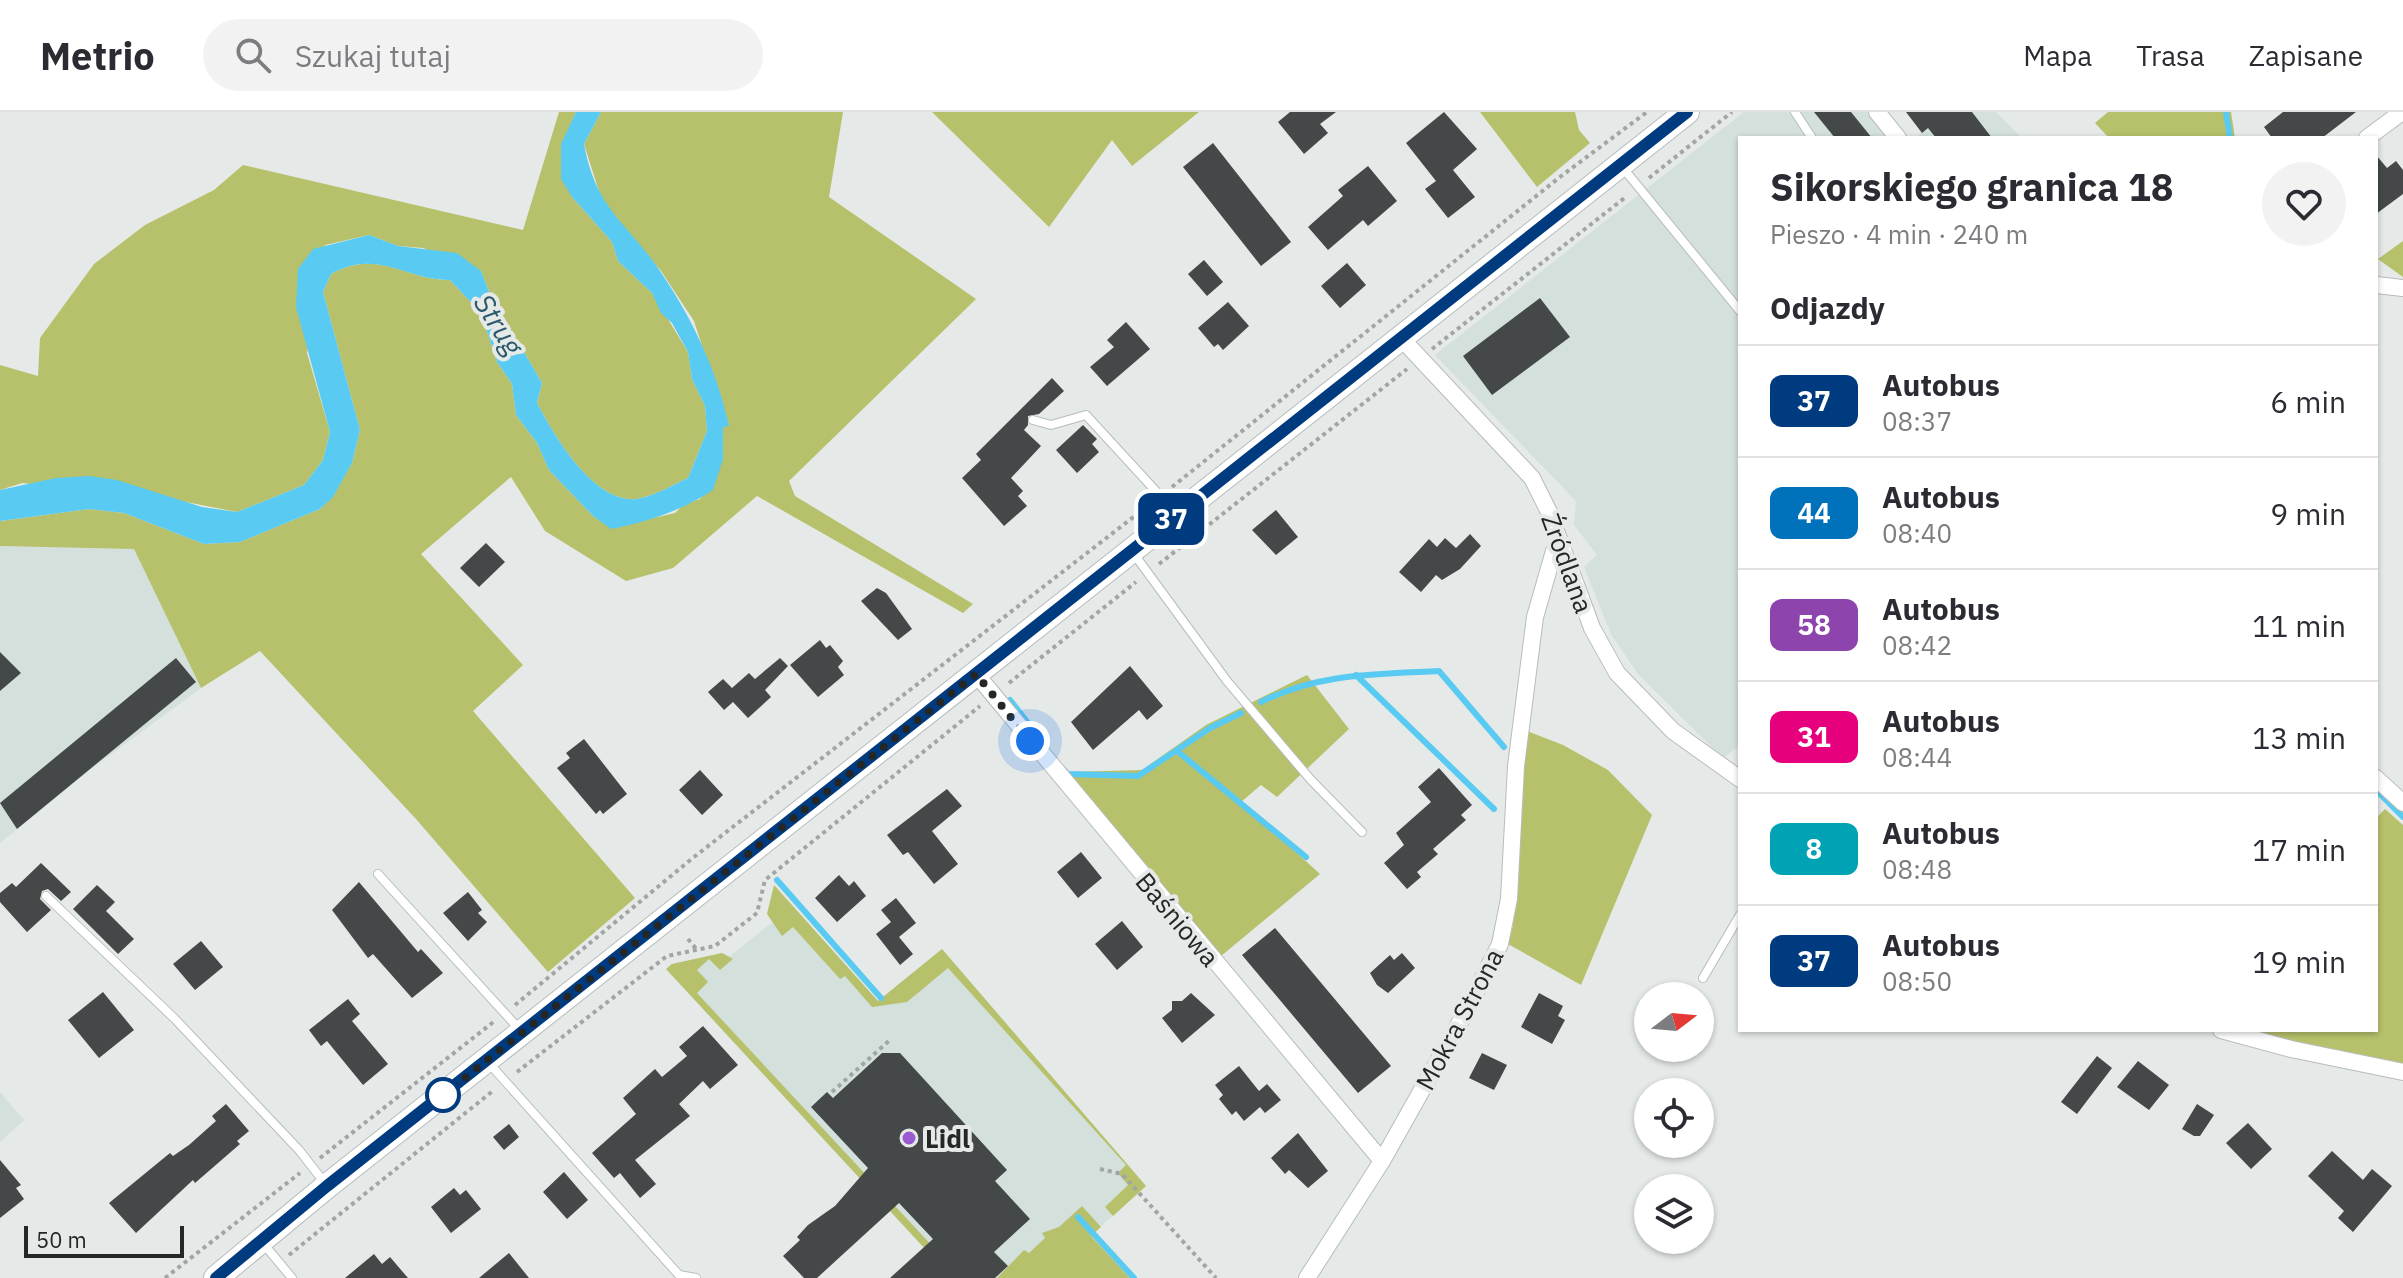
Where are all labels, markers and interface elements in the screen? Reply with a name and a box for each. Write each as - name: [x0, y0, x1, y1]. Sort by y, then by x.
- search box: [203, 19, 763, 91]
- text: Metrio: [40, 31, 155, 80]
- icon: search: [231, 33, 275, 77]
- text: Szukaj tutaj: [295, 36, 451, 75]
- text: Mapa: [2023, 37, 2092, 74]
- text: Trasa: [2136, 37, 2205, 74]
- text: Zapisane: [2249, 37, 2363, 74]
- text: Sikorskiego granica 18: [1770, 162, 2174, 211]
- button: heart: [2262, 162, 2346, 246]
- text: Pieszo · 4 min · 240 m: [1770, 217, 2028, 251]
- water label: Strug: [466, 287, 533, 363]
- text: Odjazdy: [1770, 288, 1885, 327]
- text: Autobus: [1882, 365, 2000, 404]
- text: 37: [1797, 382, 1831, 419]
- text: 6 min: [2270, 382, 2346, 421]
- text: 08:37: [1882, 404, 1952, 438]
- text: Autobus: [1882, 477, 2000, 516]
- line badge: 37: [1135, 493, 1207, 545]
- text: 44: [1797, 494, 1831, 531]
- text: 9 min: [2270, 494, 2346, 533]
- text: 37: [1154, 500, 1188, 537]
- street label: Źródlana: [1534, 508, 1602, 618]
- text: 08:40: [1882, 516, 1952, 550]
- text: Autobus: [1882, 589, 2000, 628]
- text: 58: [1797, 606, 1831, 643]
- text: 11 min: [2252, 606, 2346, 645]
- text: 08:42: [1882, 628, 1952, 662]
- text: Autobus: [1882, 701, 2000, 740]
- text: 31: [1797, 718, 1831, 755]
- text: 13 min: [2252, 718, 2346, 757]
- your location: [1010, 721, 1050, 761]
- text: 08:44: [1882, 740, 1952, 774]
- text: Autobus: [1882, 813, 2000, 852]
- text: 8: [1806, 830, 1822, 867]
- text: 17 min: [2252, 830, 2346, 869]
- text: 08:48: [1882, 852, 1952, 886]
- street label: Baśniowa: [1129, 865, 1227, 973]
- text: Autobus: [1882, 925, 2000, 964]
- street label: Mokra Strona: [1407, 942, 1511, 1096]
- text: 37: [1797, 942, 1831, 979]
- text: 19 min: [2252, 942, 2346, 981]
- text: 08:50: [1882, 964, 1952, 998]
- north arrow: [1634, 982, 1714, 1062]
- map controls: [1634, 982, 1714, 1254]
- unlabelled marker: [426, 1078, 460, 1112]
- button: locate: [1634, 1078, 1714, 1158]
- place label: Lidl: [925, 1121, 970, 1155]
- marker: Lidl: [900, 1129, 918, 1147]
- button: layers: [1634, 1174, 1714, 1254]
- scale bar: [24, 1222, 184, 1258]
- text: 50 m: [36, 1225, 87, 1254]

